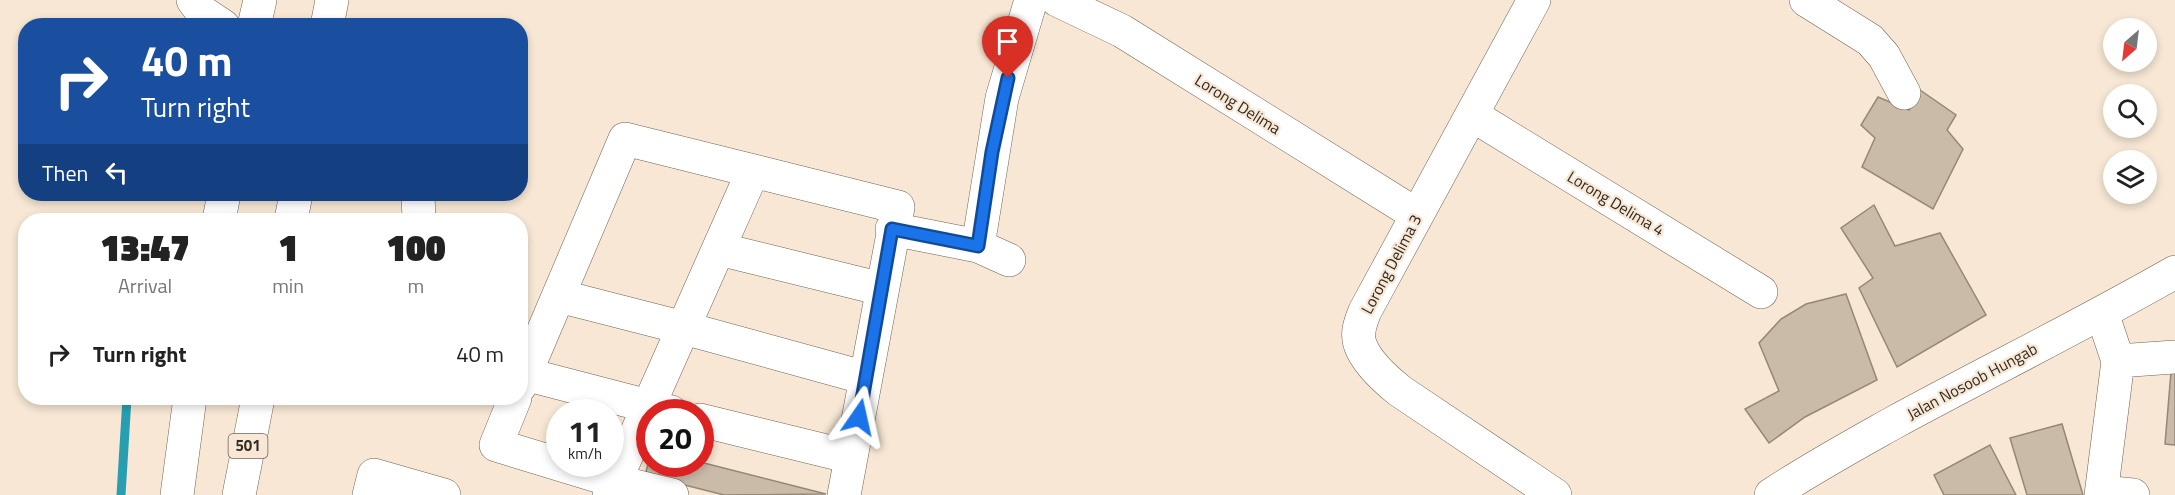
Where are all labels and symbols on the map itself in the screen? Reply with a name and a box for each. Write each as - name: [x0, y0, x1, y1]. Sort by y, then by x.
- pin: [982, 16, 1033, 78]
- north arrow: [2103, 18, 2157, 72]
- street label: Lorong Delima: [1190, 68, 1286, 140]
- street label: Lorong Delima 4: [1563, 164, 1669, 242]
- street label: Lorong Delima 3: [1355, 210, 1427, 318]
- street label: Jalan Nosoob Hungab: [1903, 336, 2041, 426]
- position arrow: [827, 385, 891, 449]
- speed limit sign: 20: [636, 399, 714, 477]
- road number: 501: [228, 434, 268, 458]

